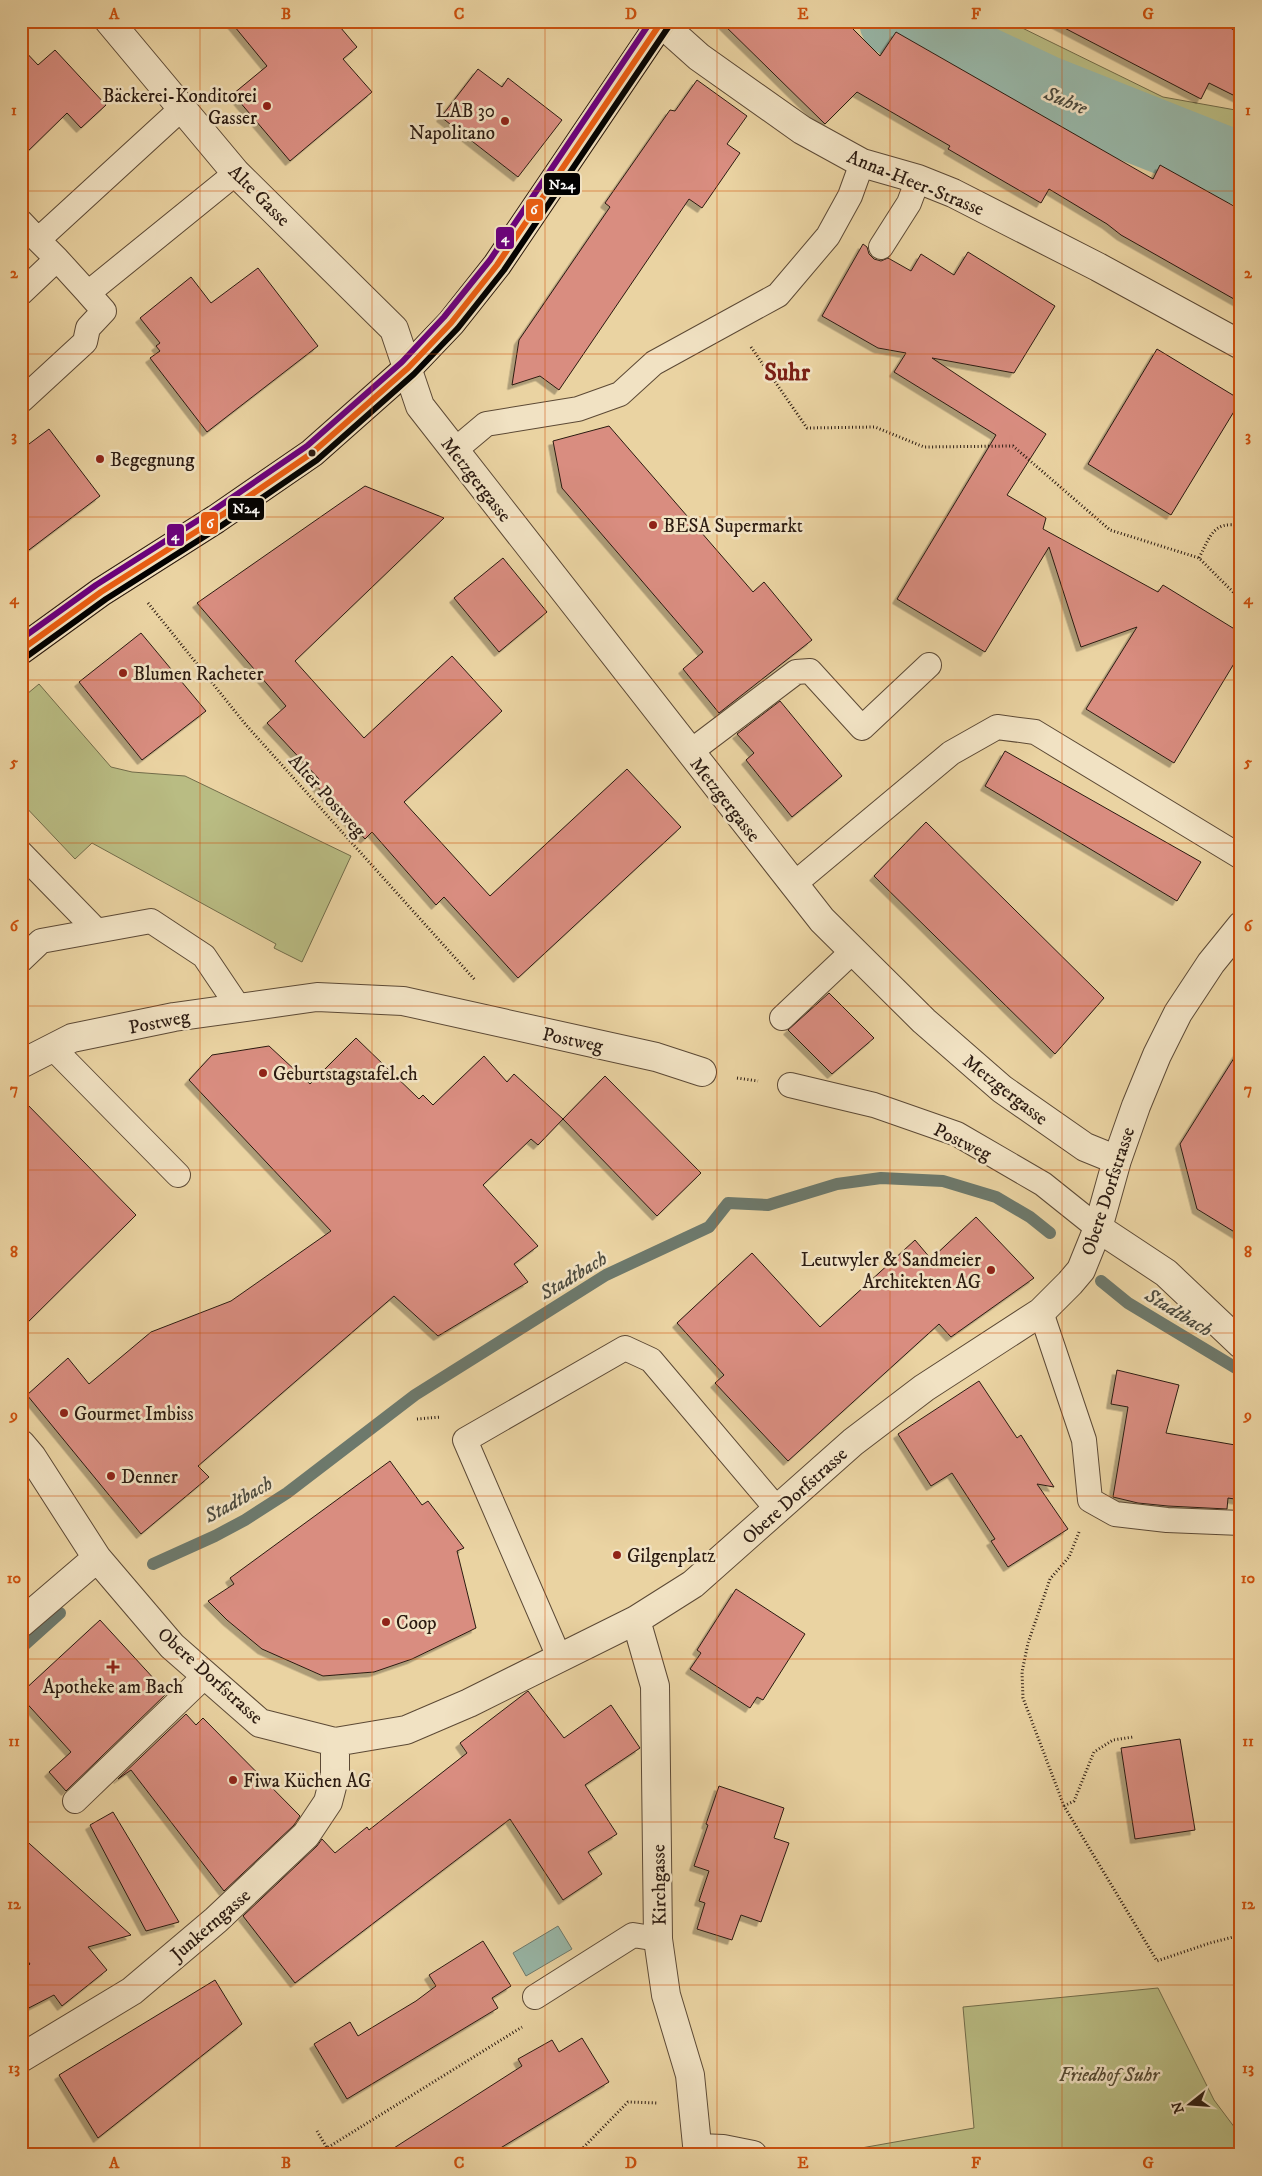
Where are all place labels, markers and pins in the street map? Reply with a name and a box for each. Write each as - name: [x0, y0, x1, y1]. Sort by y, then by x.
- place label: Bäckerei-Konditorei Gasser: [102, 85, 257, 130]
- marker: Bäckerei-Konditorei Gasser: [261, 100, 273, 112]
- place label: LAB 30 Napolitano: [409, 100, 495, 145]
- marker: LAB 30 Napolitano: [499, 115, 511, 127]
- unlabelled marker: [307, 448, 317, 458]
- place label: Begegnung: [110, 449, 195, 472]
- marker: Begegnung: [94, 453, 106, 465]
- place label: BESA Supermarkt: [663, 515, 803, 538]
- marker: BESA Supermarkt: [647, 519, 659, 531]
- place label: Blumen Racheter: [133, 663, 264, 686]
- marker: Blumen Racheter: [117, 667, 129, 679]
- place label: Geburtstagstafel.ch: [273, 1063, 418, 1086]
- marker: Geburtstagstafel.ch: [257, 1067, 269, 1079]
- place label: Leutwyler & Sandmeier Architekten AG: [801, 1249, 981, 1294]
- marker: Leutwyler & Sandmeier Architekten AG: [985, 1264, 997, 1276]
- place label: Gourmet Imbiss: [74, 1403, 194, 1426]
- marker: Gourmet Imbiss: [58, 1407, 70, 1419]
- place label: Denner: [121, 1466, 178, 1489]
- marker: Denner: [105, 1470, 117, 1482]
- place label: Gilgenplatz: [627, 1545, 715, 1568]
- marker: Gilgenplatz: [611, 1549, 623, 1561]
- place label: Coop: [396, 1612, 437, 1635]
- marker: Coop: [380, 1616, 392, 1628]
- marker: Apotheke am Bach: [107, 1661, 119, 1673]
- place label: Apotheke am Bach: [43, 1676, 183, 1699]
- place label: Fiwa Küchen AG: [243, 1770, 371, 1793]
- marker: Fiwa Küchen AG: [227, 1774, 239, 1786]

